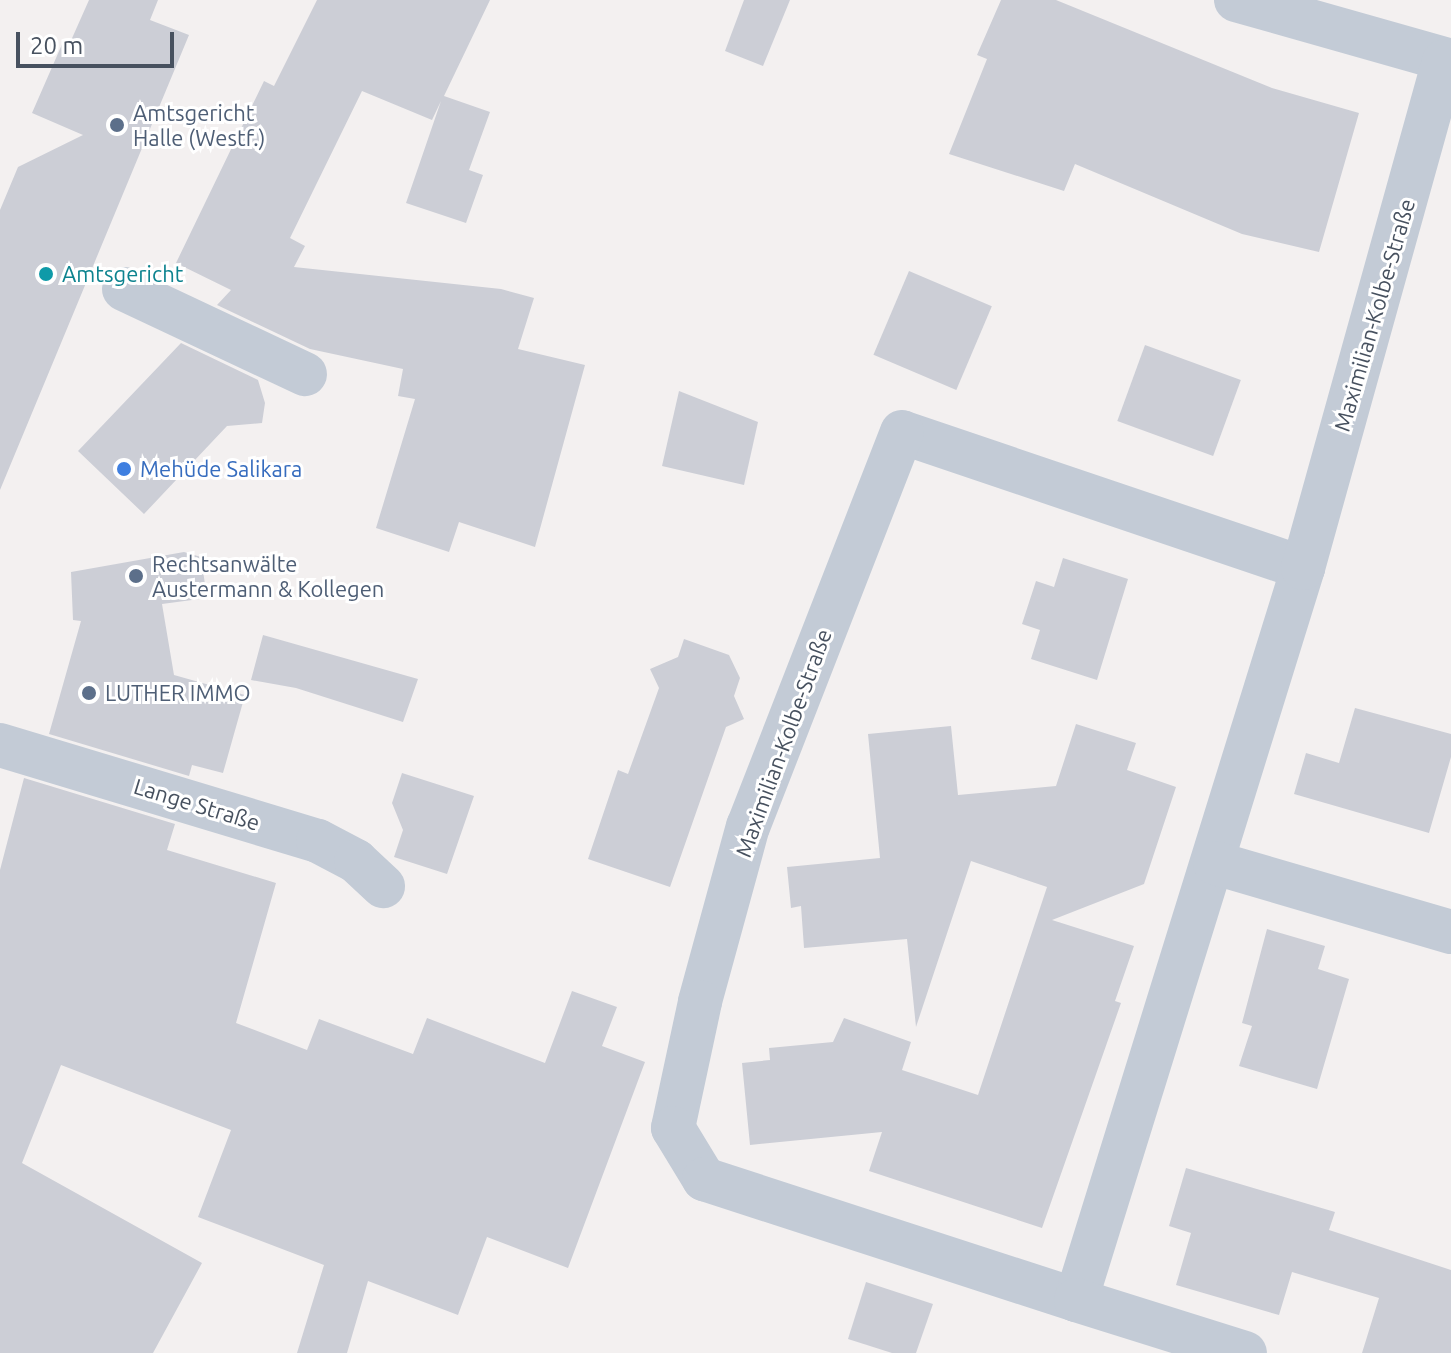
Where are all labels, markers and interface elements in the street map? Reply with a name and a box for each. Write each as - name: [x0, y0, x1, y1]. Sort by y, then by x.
- scale bar: [20, 16, 178, 66]
- text: 20 m: [30, 32, 83, 59]
- place label: Amtsgericht Halle (Westf.): [133, 99, 265, 150]
- marker: Amtsgericht Halle (Westf.): [108, 116, 126, 134]
- street label: Maximilian-Kolbe-Straße: [1328, 196, 1420, 434]
- place label: Amtsgericht: [62, 261, 183, 287]
- marker: Amtsgericht: [37, 265, 55, 283]
- place label: Mehüde Salikara: [140, 456, 302, 482]
- marker: Mehüde Salikara: [115, 460, 133, 478]
- place label: Rechtsanwälte Austermann & Kollegen: [152, 550, 384, 602]
- marker: Rechtsanwälte Austermann & Kollegen: [127, 567, 145, 585]
- street label: Maximilian-Kolbe-Straße: [729, 625, 837, 861]
- place label: LUTHER IMMO: [105, 680, 251, 706]
- marker: LUTHER IMMO: [80, 684, 98, 702]
- street label: Lange Straße: [131, 772, 263, 836]

